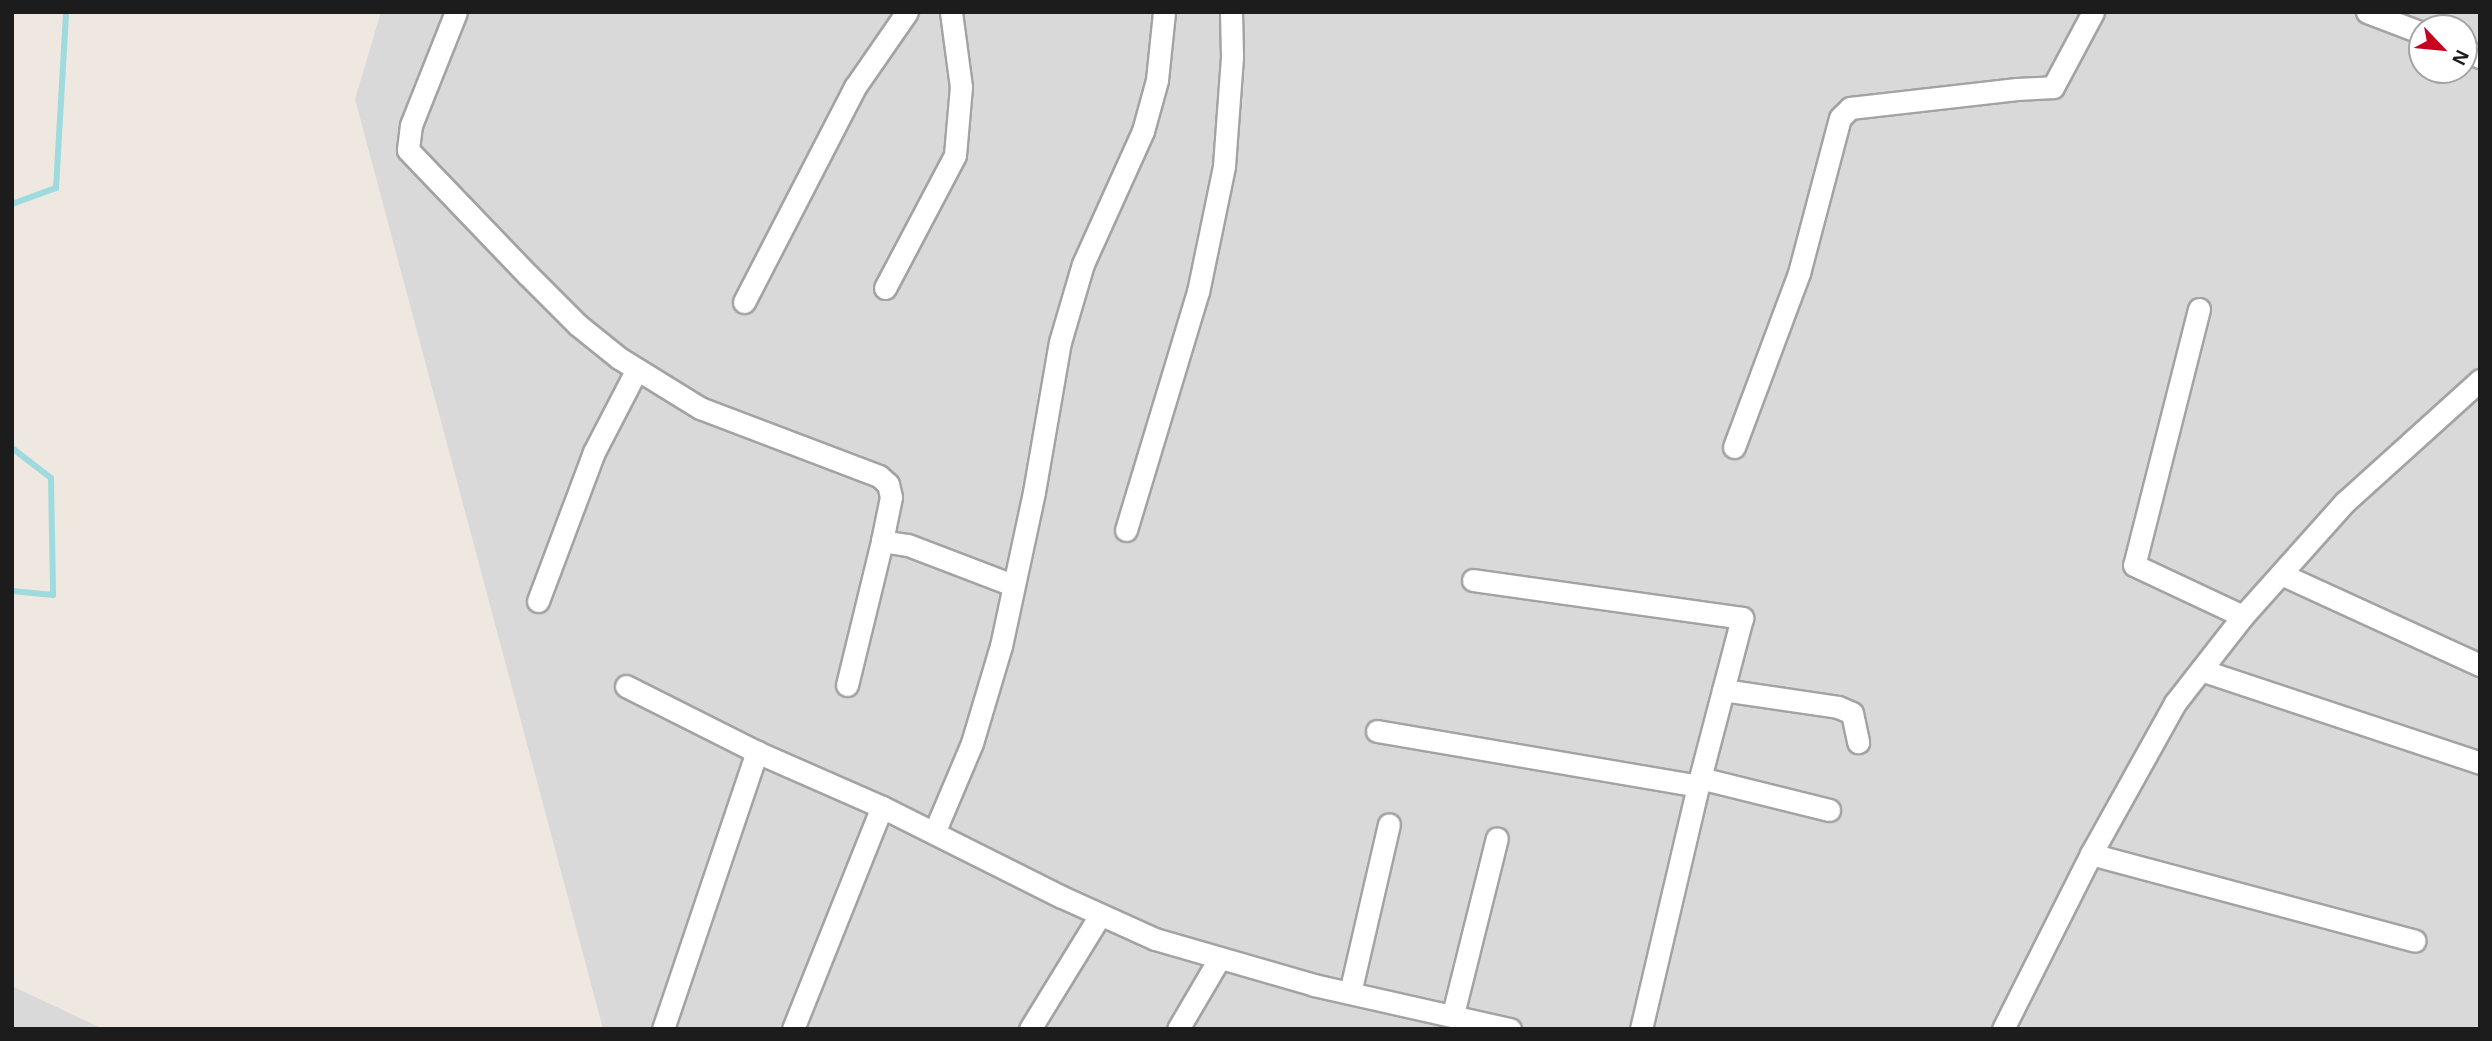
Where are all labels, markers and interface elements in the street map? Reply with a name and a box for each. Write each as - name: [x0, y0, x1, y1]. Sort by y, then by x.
- north arrow: [2408, 14, 2478, 84]
- text: N: [2448, 47, 2473, 68]

